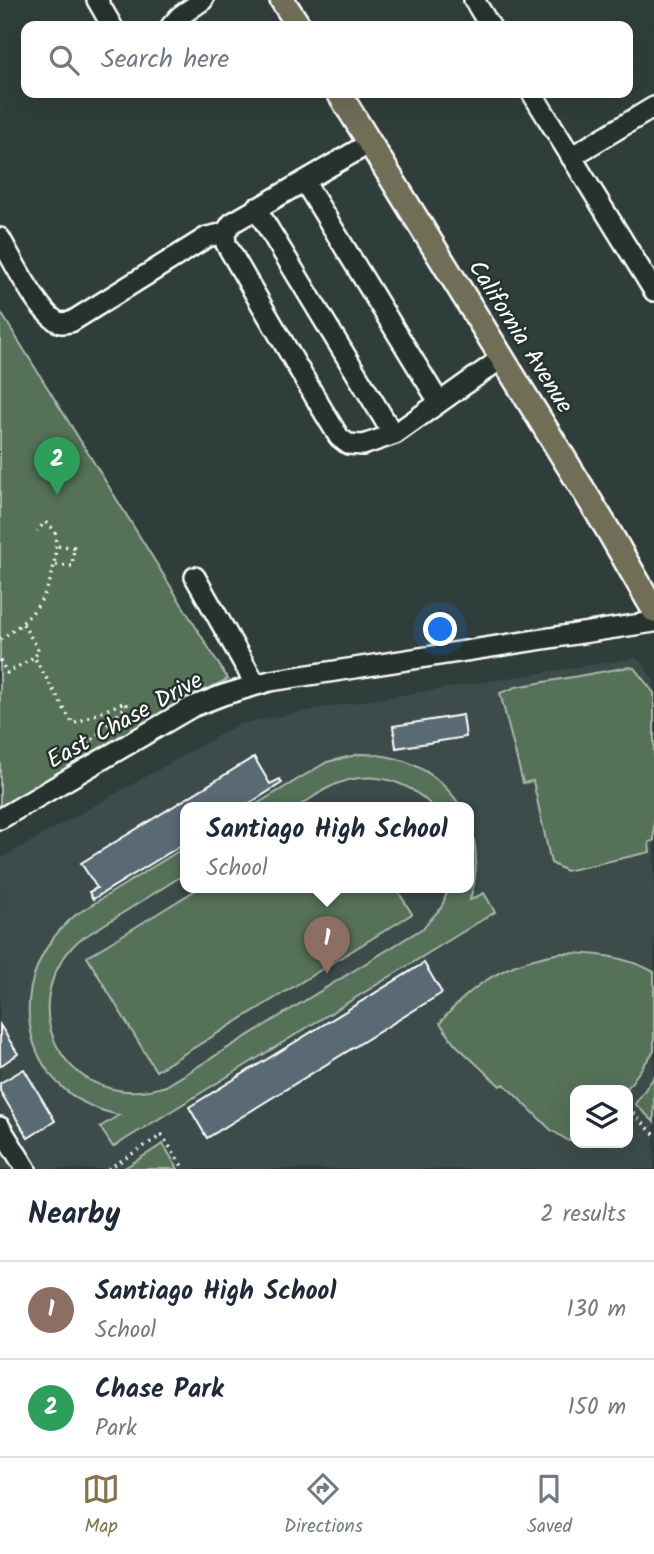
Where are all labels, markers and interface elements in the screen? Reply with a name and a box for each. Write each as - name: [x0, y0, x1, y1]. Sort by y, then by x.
- search box: [21, 21, 633, 98]
- text: Search here: [101, 39, 229, 81]
- icon: search: [45, 41, 83, 79]
- street label: California Avenue: [457, 252, 583, 422]
- pin: 2: [34, 437, 80, 495]
- your location: [423, 612, 457, 646]
- street label: East Chase Drive: [40, 662, 211, 780]
- popup: [180, 802, 474, 893]
- text: Santiago High School: [206, 809, 448, 851]
- text: School: [206, 851, 268, 887]
- pin: 1: [304, 916, 350, 974]
- map controls: [570, 1085, 633, 1148]
- button: layers: [570, 1085, 633, 1148]
- text: Nearby: [28, 1191, 120, 1239]
- text: 2 results: [540, 1197, 626, 1233]
- text: Santiago High School: [95, 1271, 336, 1313]
- text: 1: [48, 1292, 54, 1328]
- text: 130 m: [567, 1292, 626, 1328]
- text: School: [95, 1313, 156, 1349]
- text: Chase Park: [95, 1369, 224, 1411]
- text: 2: [44, 1390, 58, 1426]
- text: 150 m: [567, 1390, 626, 1426]
- text: Park: [95, 1411, 137, 1447]
- tab: Map: [82, 1470, 120, 1542]
- tab: Directions: [284, 1470, 363, 1542]
- tab: Saved: [527, 1470, 572, 1542]

